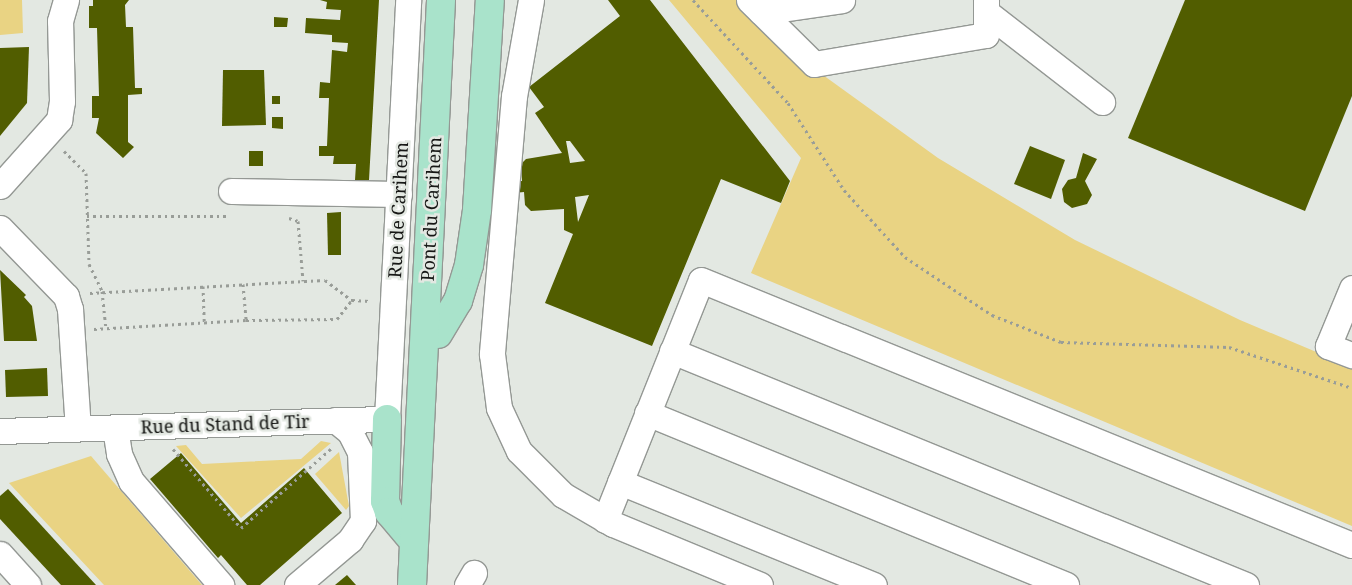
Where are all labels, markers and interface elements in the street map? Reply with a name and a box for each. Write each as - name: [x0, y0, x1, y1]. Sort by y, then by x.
- street label: Pont du Carihem: [416, 136, 446, 282]
- street label: Rue de Carihem: [384, 141, 412, 279]
- street label: Rue du Stand de Tir: [140, 410, 310, 438]

